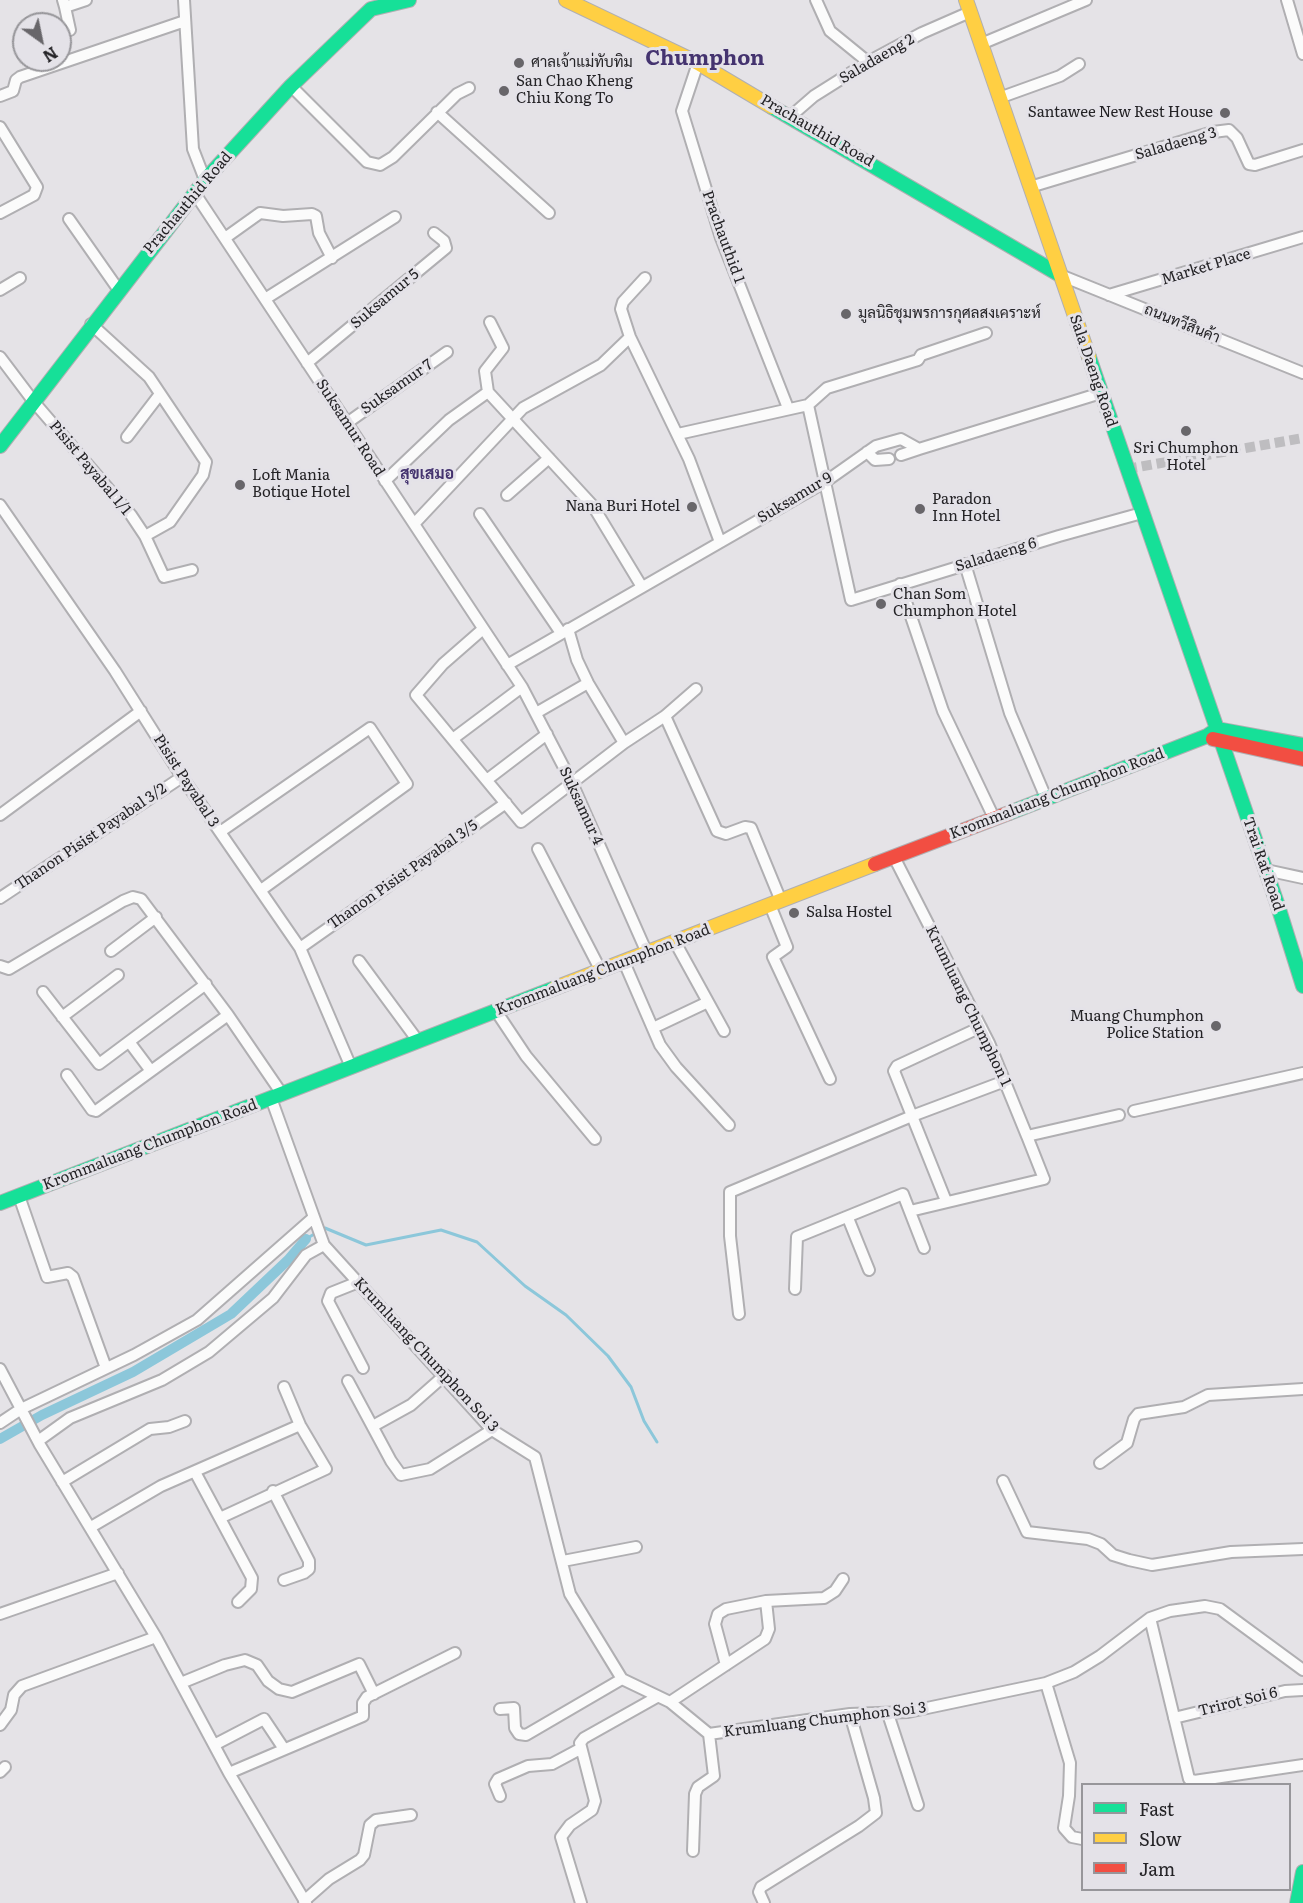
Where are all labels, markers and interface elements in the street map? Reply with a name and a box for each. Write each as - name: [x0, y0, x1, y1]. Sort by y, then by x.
- north arrow: [12, 12, 72, 72]
- street label: Saladaeng 2: [836, 30, 918, 88]
- text: N: [39, 42, 63, 69]
- district label: Chumphon: [645, 46, 765, 72]
- place label: ศาลเจ้าแม่ทับทิม: [531, 54, 633, 72]
- marker: ศาลเจ้าแม่ทับทิม: [512, 56, 526, 70]
- place label: San Chao Kheng Chiu Kong To: [516, 73, 633, 108]
- marker: San Chao Kheng Chiu Kong To: [497, 84, 511, 98]
- street label: Prachauthid Road: [757, 91, 877, 171]
- place label: Santawee New Rest House: [1028, 104, 1213, 122]
- marker: Santawee New Rest House: [1218, 106, 1232, 120]
- street label: Saladaeng 3: [1133, 124, 1219, 164]
- street label: Prachauthid Road: [140, 148, 236, 258]
- street label: Prachauthid 1: [698, 188, 748, 286]
- street label: Market Place: [1159, 245, 1253, 289]
- street label: Suksamur 5: [347, 265, 423, 333]
- street label: ถนนทวีสินค้า: [1142, 301, 1222, 347]
- place label: มูลนิธิชุมพรการกุศลสงเคราะห์: [858, 305, 1041, 323]
- marker: มูลนิธิชุมพรการกุศลสงเคราะห์: [839, 307, 853, 321]
- street label: Sala Daeng Road: [1065, 312, 1121, 430]
- street label: Suksamur 7: [358, 356, 436, 418]
- street label: Suksamur Road: [312, 376, 388, 480]
- street label: Pisist Payabal 1/1: [45, 417, 135, 519]
- marker: Sri Chumphon Hotel: [1179, 424, 1193, 438]
- place label: Sri Chumphon Hotel: [1133, 440, 1239, 475]
- district label: สุขเสมอ: [400, 464, 454, 484]
- place label: Loft Mania Botique Hotel: [252, 467, 350, 502]
- street label: Suksamur 9: [754, 469, 836, 527]
- marker: Loft Mania Botique Hotel: [233, 478, 247, 492]
- place label: Paradon Inn Hotel: [932, 491, 1000, 526]
- place label: Nana Buri Hotel: [565, 498, 680, 516]
- marker: Nana Buri Hotel: [685, 500, 699, 514]
- marker: Paradon Inn Hotel: [913, 502, 927, 516]
- street label: Saladaeng 6: [953, 534, 1039, 576]
- place label: Chan Som Chumphon Hotel: [893, 586, 1017, 621]
- marker: Chan Som Chumphon Hotel: [874, 597, 888, 611]
- street label: Pisist Payabal 3: [149, 731, 223, 831]
- street label: Krommaluang Chumphon Road: [947, 745, 1167, 843]
- street label: Suksamur 4: [555, 764, 607, 848]
- street label: Thanon Pisist Payabal 3/2: [12, 780, 170, 894]
- street label: Trai Rat Road: [1239, 815, 1287, 913]
- street label: Thanon Pisist Payabal 3/5: [325, 816, 481, 934]
- place label: Salsa Hostel: [806, 904, 892, 922]
- marker: Salsa Hostel: [787, 906, 801, 920]
- street label: Krommaluang Chumphon Road: [493, 921, 713, 1019]
- street label: Krumluang Chumphon 1: [921, 923, 1015, 1089]
- place label: Muang Chumphon Police Station: [1070, 1008, 1204, 1043]
- marker: Muang Chumphon Police Station: [1209, 1019, 1223, 1033]
- street label: Krommaluang Chumphon Road: [40, 1096, 260, 1194]
- street label: Krumluang Chumphon Soi 3: [350, 1274, 502, 1436]
- street label: Trirot Soi 6: [1196, 1683, 1280, 1721]
- street label: Krumluang Chumphon Soi 3: [723, 1699, 927, 1741]
- legend: [1081, 1783, 1291, 1891]
- text: Fast: [1139, 1795, 1174, 1822]
- text: Slow: [1139, 1825, 1181, 1852]
- text: Jam: [1139, 1855, 1175, 1882]

